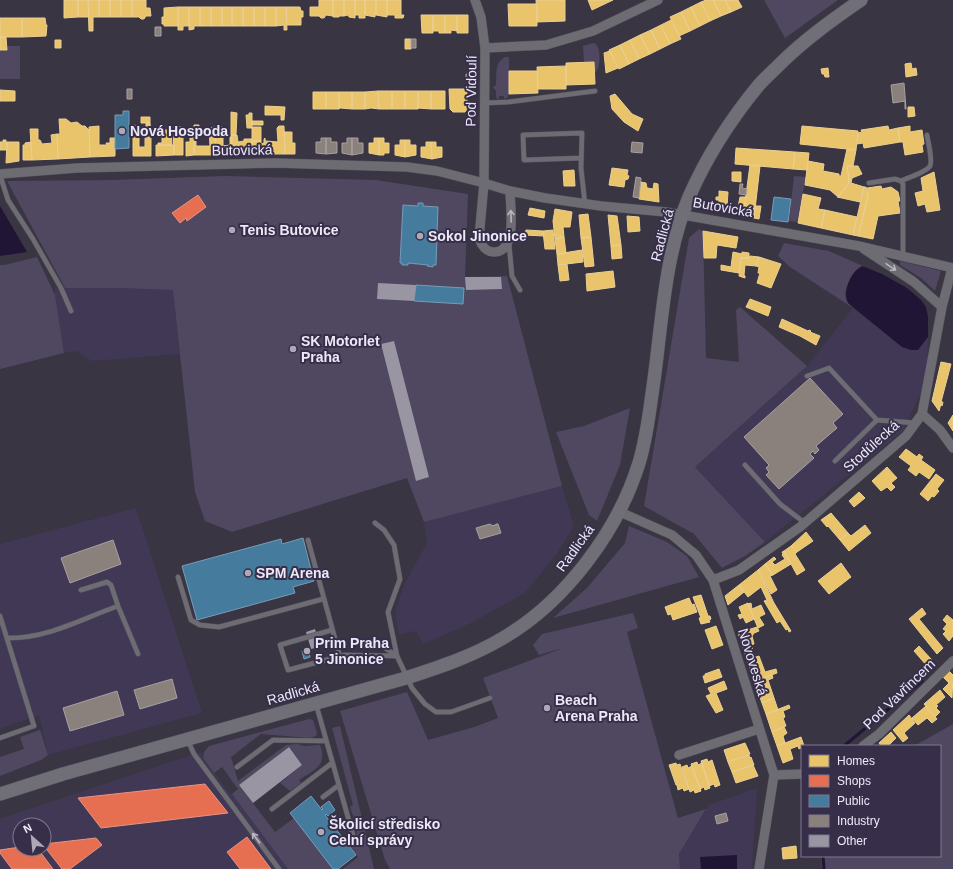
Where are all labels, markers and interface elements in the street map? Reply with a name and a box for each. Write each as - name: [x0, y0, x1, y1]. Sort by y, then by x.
- street label: Pod Vidoulí: [462, 55, 480, 127]
- place label: Nová Hospoda: [130, 123, 228, 139]
- marker: Nová Hospoda: [117, 126, 127, 136]
- street label: Butovická: [212, 141, 273, 159]
- street label: Butovická: [692, 194, 754, 220]
- street label: Radlická: [647, 207, 677, 263]
- one-way arrow: [507, 210, 514, 223]
- place label: Tenis Butovice: [240, 222, 339, 238]
- marker: Tenis Butovice: [227, 225, 237, 235]
- place label: Sokol Jinonice: [428, 228, 527, 244]
- marker: Sokol Jinonice: [415, 231, 425, 241]
- one-way arrow: [886, 263, 897, 271]
- place label: SK Motorlet Praha: [301, 333, 380, 365]
- marker: SK Motorlet Praha: [288, 344, 298, 354]
- street label: Stodůlecká: [840, 417, 902, 475]
- street label: Radlická: [553, 521, 597, 574]
- place label: SPM Arena: [256, 565, 330, 581]
- marker: SPM Arena: [243, 568, 253, 578]
- street label: Novoveská: [735, 627, 771, 698]
- place label: Prim Praha 5 Jinonice: [315, 635, 389, 667]
- marker: Prim Praha 5 Jinonice: [302, 646, 312, 656]
- street label: Pod Vavřincem: [860, 656, 938, 732]
- street label: Radlická: [265, 678, 321, 708]
- place label: Beach Arena Praha: [555, 692, 638, 724]
- marker: Beach Arena Praha: [542, 703, 552, 713]
- legend: [801, 745, 941, 857]
- text: Homes: [837, 754, 875, 768]
- text: Shops: [837, 774, 871, 788]
- text: Public: [837, 794, 870, 808]
- text: Industry: [837, 814, 880, 828]
- place label: Školicí středisko Celní správy: [329, 815, 440, 848]
- north arrow: [12, 817, 52, 857]
- text: N: [21, 821, 34, 835]
- marker: Školicí středisko Celní správy: [316, 827, 326, 837]
- one-way arrow: [252, 833, 261, 844]
- text: Other: [837, 834, 867, 848]

